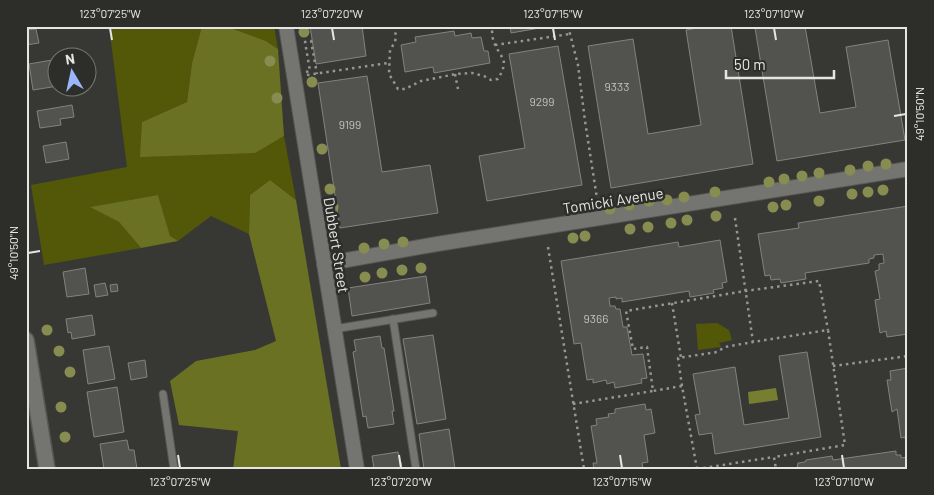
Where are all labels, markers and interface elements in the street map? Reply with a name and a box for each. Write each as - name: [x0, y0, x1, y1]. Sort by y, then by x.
- text: 123°07'25"W: [79, 6, 141, 20]
- text: 123°07'20"W: [301, 6, 364, 20]
- text: 123°07'15"W: [523, 6, 583, 20]
- text: 123°07'10"W: [744, 6, 804, 20]
- north arrow: [48, 48, 98, 98]
- scale bar: [726, 48, 834, 80]
- text: N: [64, 50, 76, 68]
- text: 50 m: [734, 55, 766, 73]
- house number: 9333: [605, 79, 629, 93]
- text: 49°10'50"N: [912, 87, 926, 141]
- house number: 9299: [529, 94, 555, 108]
- house number: 9199: [339, 117, 361, 131]
- street label: Tomicki Avenue: [561, 183, 665, 217]
- street label: Dubbert Street: [321, 196, 353, 294]
- text: 49°10'50"N: [6, 226, 20, 280]
- house number: 9366: [584, 311, 608, 325]
- text: 123°07'25"W: [149, 474, 211, 488]
- text: 123°07'20"W: [370, 474, 433, 488]
- text: 123°07'15"W: [592, 474, 652, 488]
- text: 123°07'10"W: [814, 474, 874, 488]

